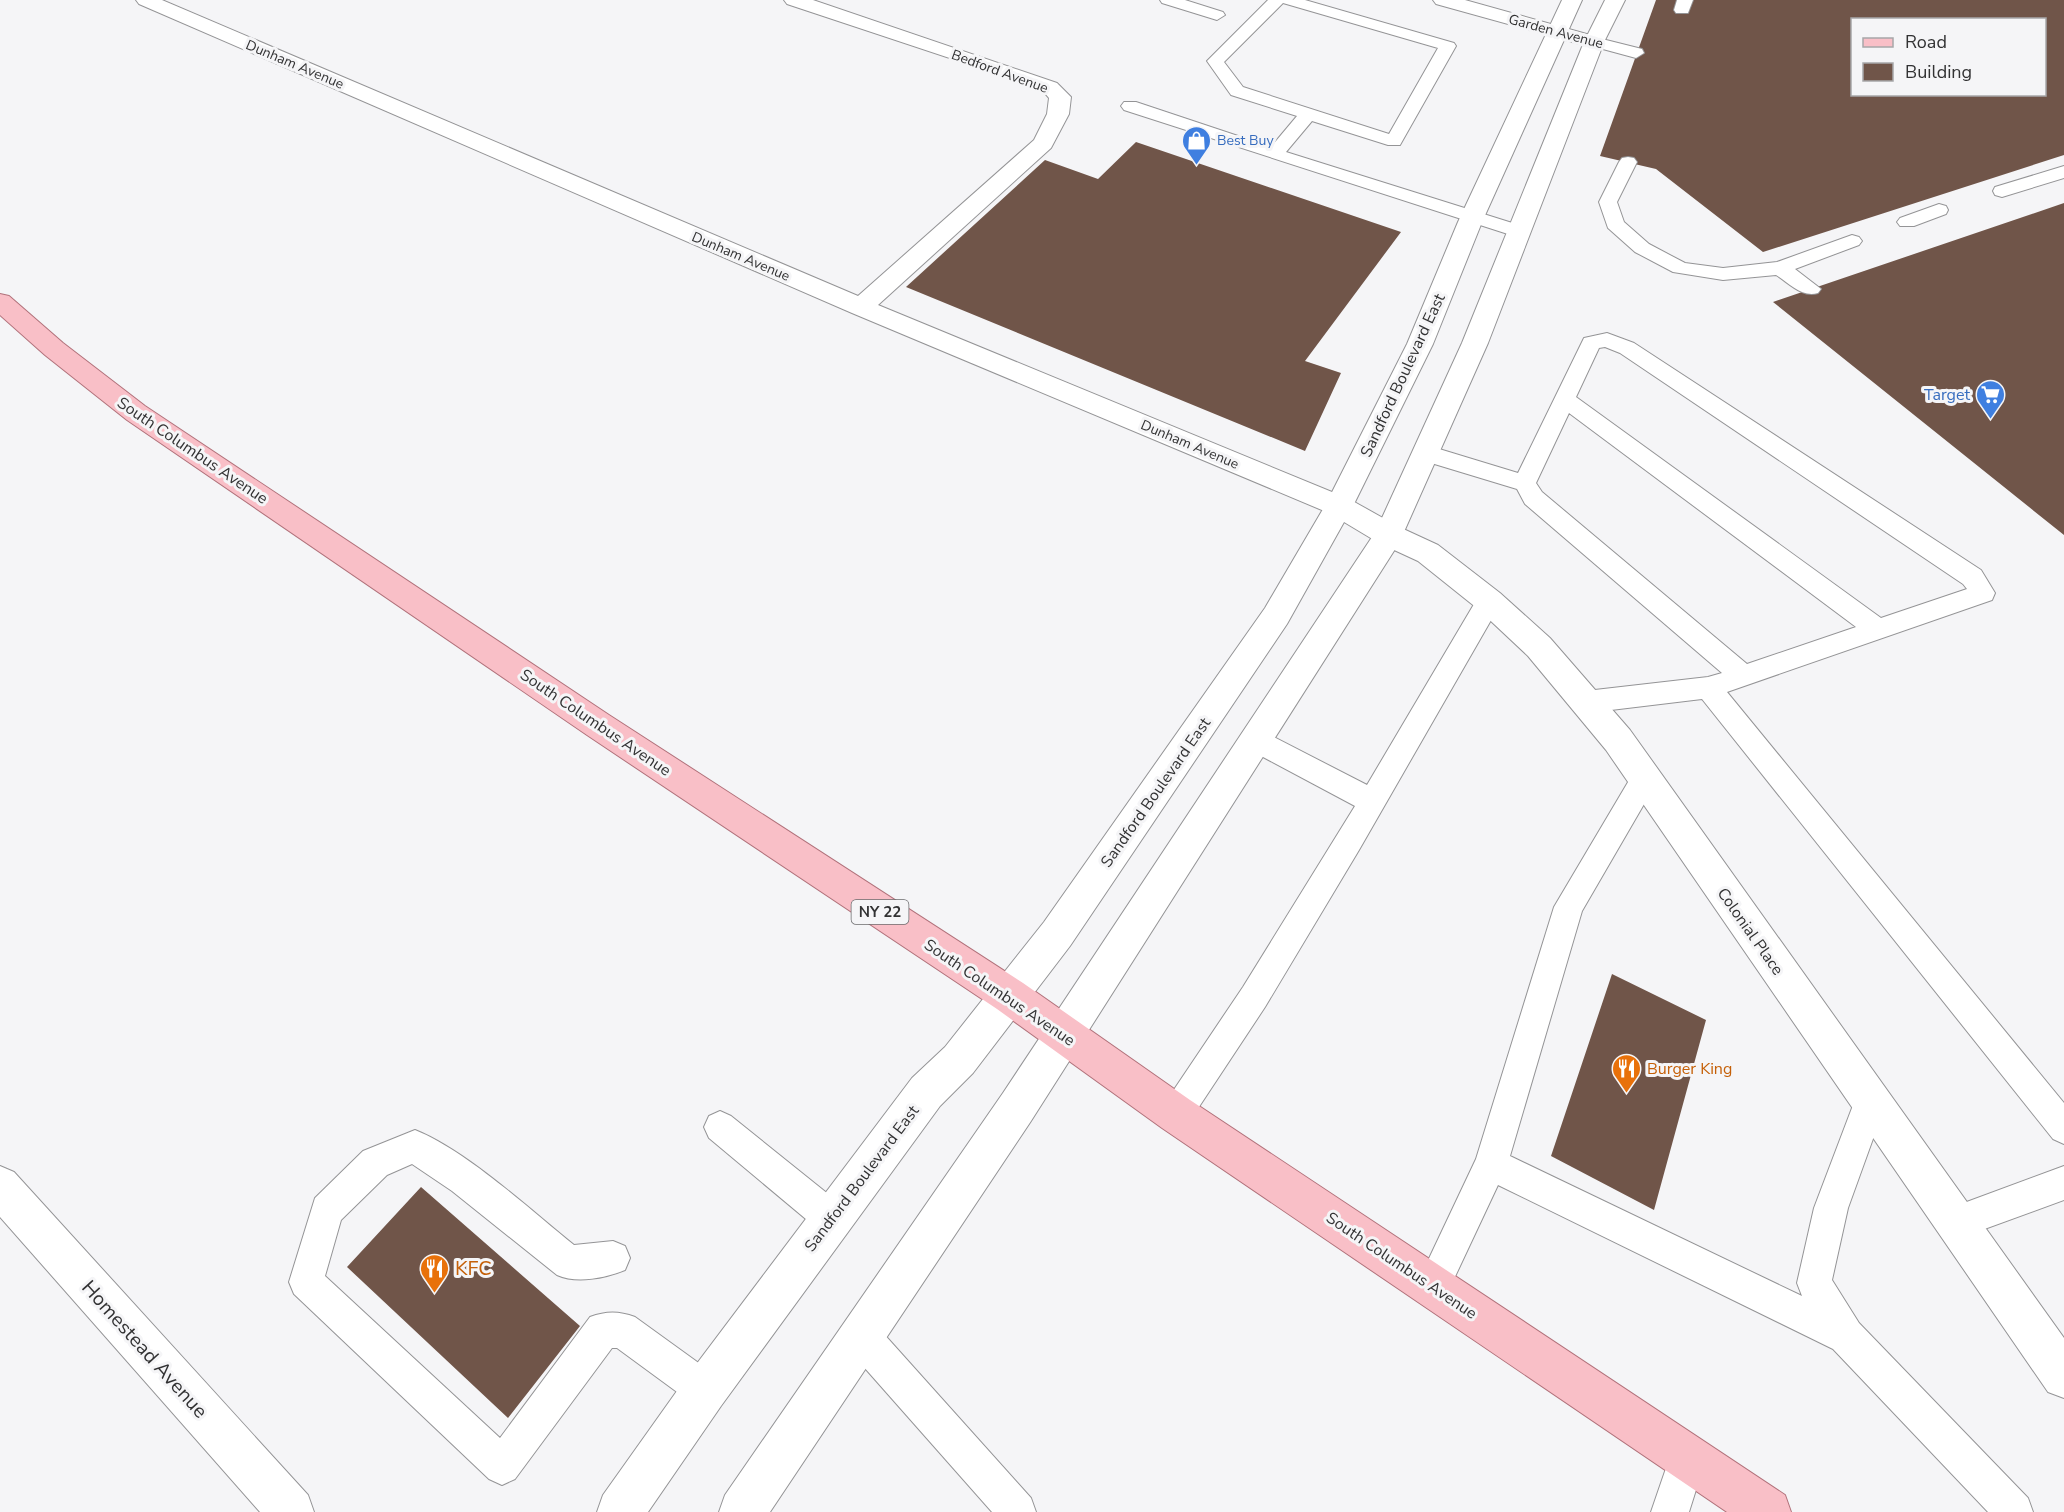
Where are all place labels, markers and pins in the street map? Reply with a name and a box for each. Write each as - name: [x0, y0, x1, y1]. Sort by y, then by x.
- shop icon: Best Buy: [1180, 124, 1212, 166]
- place label: Best Buy: [1217, 131, 1274, 150]
- supermarket icon: Target: [1975, 378, 2007, 420]
- place label: Target: [1924, 384, 1970, 406]
- restaurant icon: Burger King: [1610, 1052, 1642, 1094]
- place label: Burger King: [1647, 1058, 1732, 1080]
- restaurant icon: KFC: [418, 1252, 450, 1294]
- place label: KFC: [455, 1255, 492, 1282]

